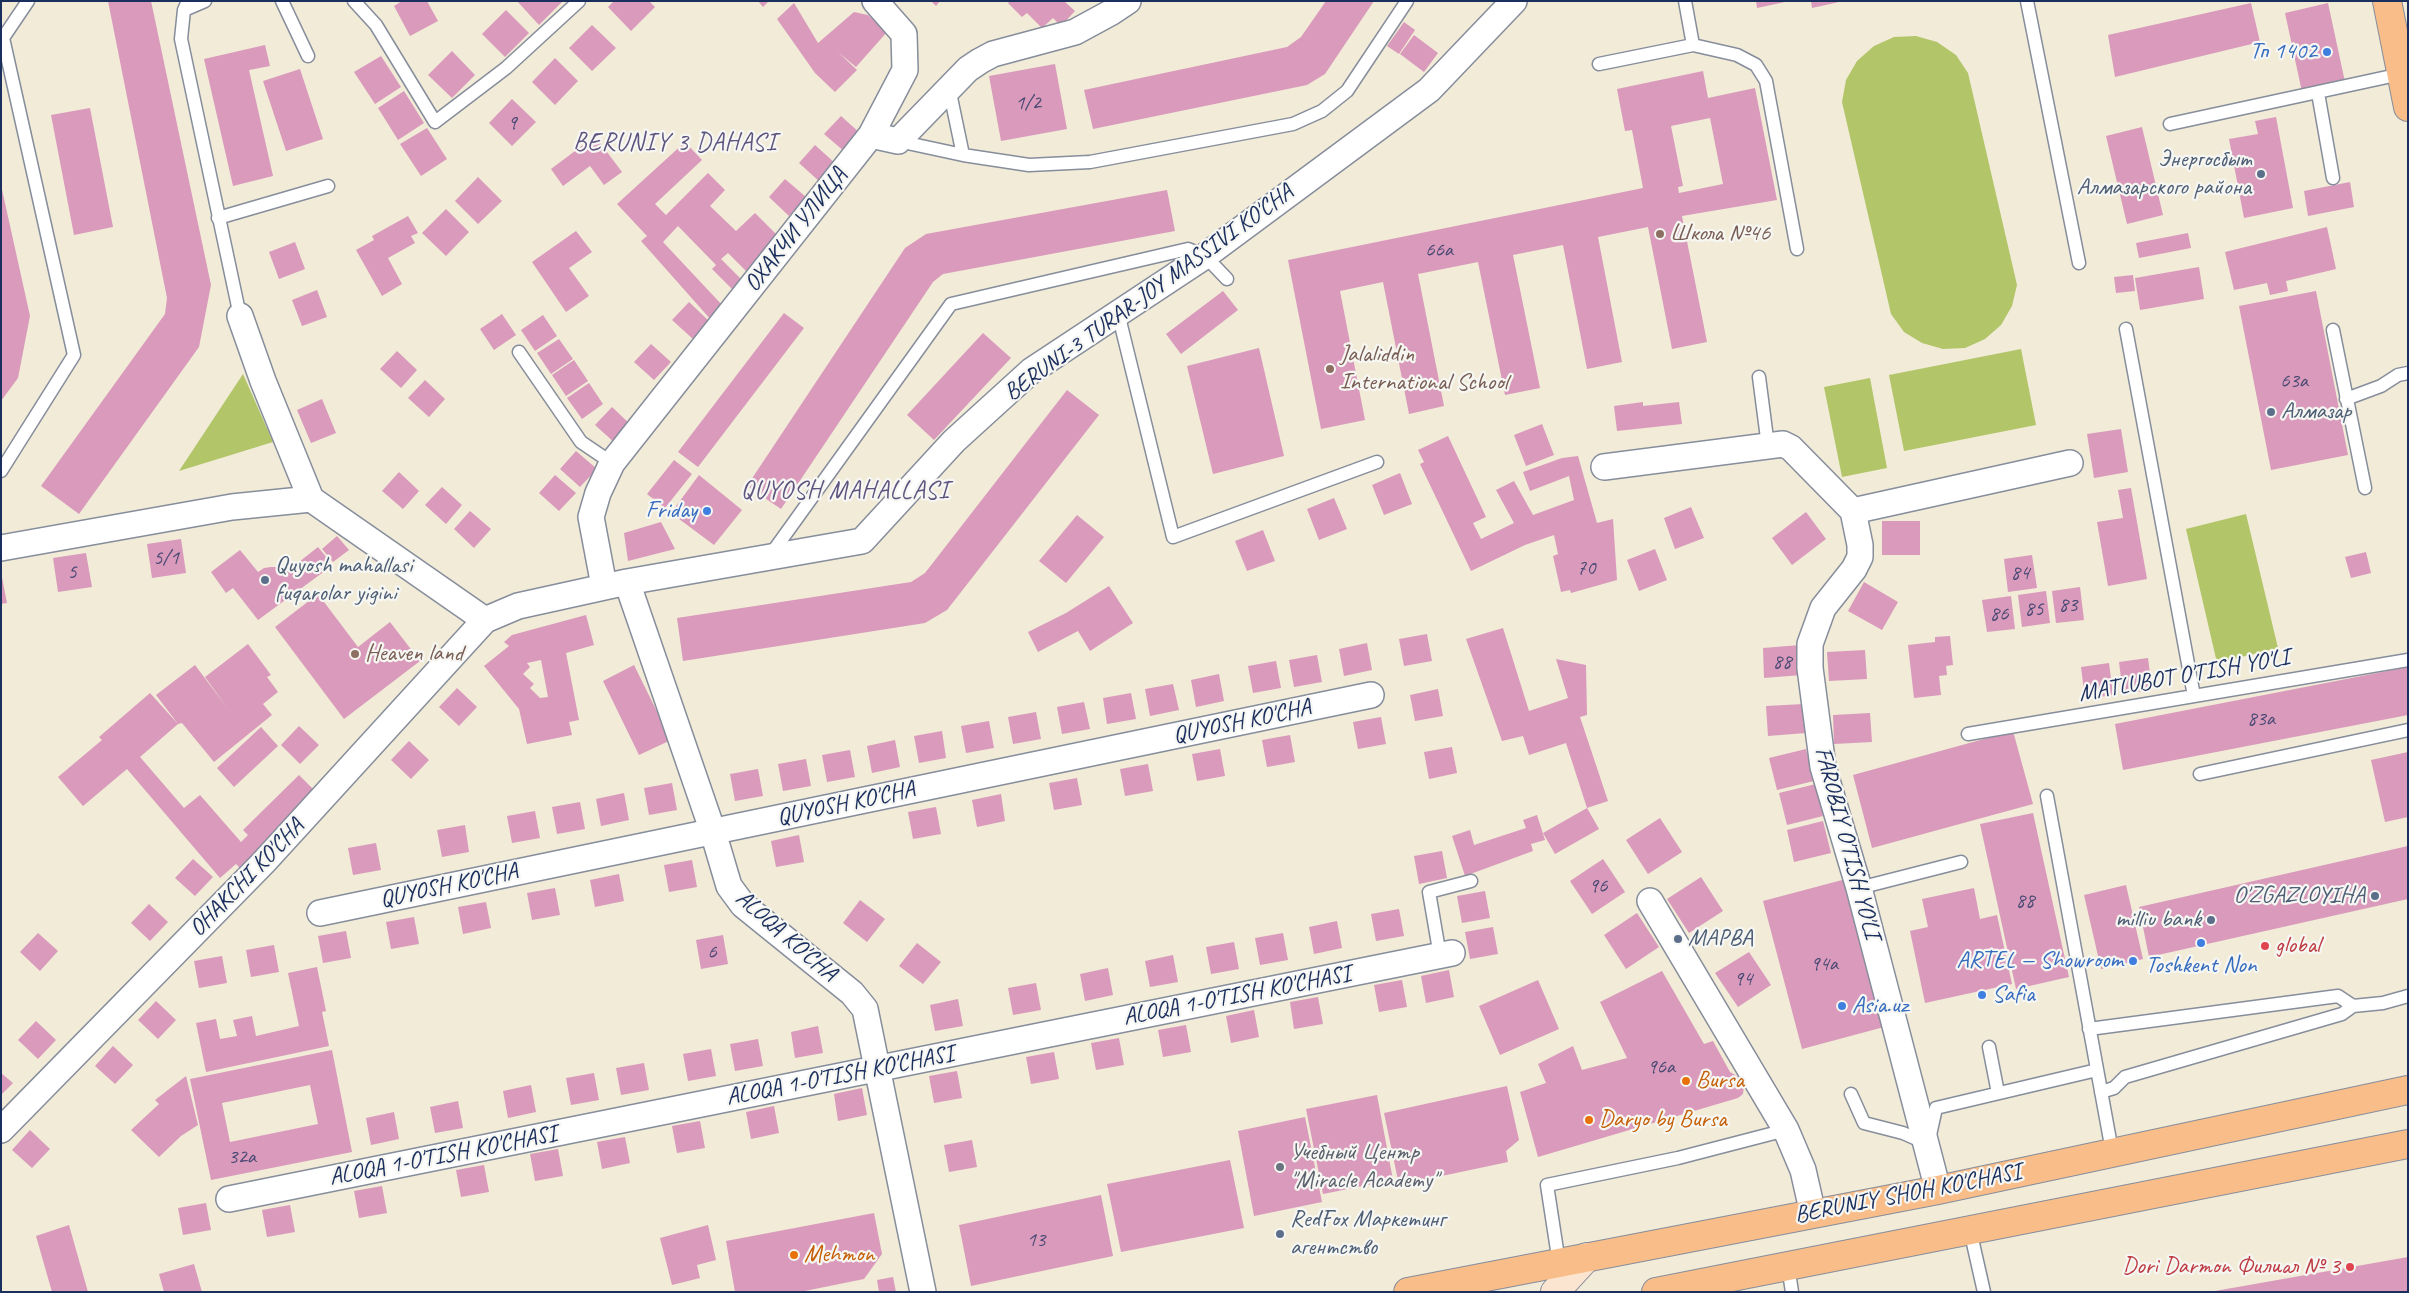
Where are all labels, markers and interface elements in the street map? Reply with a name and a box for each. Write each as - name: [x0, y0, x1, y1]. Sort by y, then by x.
- place label: Тп 1402: [2250, 38, 2317, 66]
- marker: Тп 1402: [2321, 46, 2333, 58]
- house number: 1/2: [1015, 90, 1041, 116]
- house number: 9: [507, 110, 517, 136]
- district label: BERUNIY 3 DAHASI: [572, 128, 778, 158]
- place label: Энергосбыт Алмазарского района: [2077, 146, 2251, 202]
- street label: ОХАКЧИ УЛИЦА: [739, 162, 853, 298]
- marker: Энергосбыт Алмазарского района: [2255, 168, 2267, 180]
- street label: BERUNI-3 TURAR-JOY MASSIVI KO'CHA: [999, 178, 1299, 408]
- place label: Школа №46: [1670, 220, 1770, 248]
- marker: Школа №46: [1654, 228, 1666, 240]
- house number: 66a: [1425, 237, 1453, 263]
- place label: Jalaliddin International School: [1340, 341, 1508, 397]
- marker: Jalaliddin International School: [1324, 363, 1336, 375]
- house number: 63a: [2280, 368, 2308, 394]
- place label: Алмазар: [2281, 398, 2351, 426]
- marker: Алмазар: [2265, 406, 2277, 418]
- district label: QUYOSH MAHALLASI: [739, 476, 951, 506]
- place label: Friday: [646, 497, 697, 525]
- marker: Friday: [701, 505, 713, 517]
- house number: 5/1: [153, 545, 179, 571]
- place label: Quyosh mahallasi fuqarolar yigini: [275, 552, 413, 608]
- house number: 70: [1577, 555, 1595, 581]
- house number: 5: [67, 559, 77, 585]
- house number: 84: [2011, 560, 2029, 586]
- marker: Quyosh mahallasi fuqarolar yigini: [259, 574, 271, 586]
- house number: 83: [2059, 592, 2077, 618]
- house number: 85: [2025, 596, 2043, 622]
- house number: 86: [1990, 601, 2008, 627]
- place label: Heaven land: [365, 640, 463, 668]
- street label: MATLUBOT O'TISH YO'LI: [2076, 643, 2292, 709]
- marker: Heaven land: [349, 648, 361, 660]
- house number: 88: [1773, 649, 1791, 675]
- street label: QUYOSH KO'CHA: [1171, 693, 1313, 751]
- house number: 83a: [2247, 706, 2275, 732]
- street label: FAROBIY O'TISH YO'LI: [1808, 744, 1886, 942]
- street label: QUYOSH KO'CHA: [775, 775, 917, 833]
- street label: OHAKCHI KO'CHA: [184, 813, 310, 943]
- street label: QUYOSH KO'CHA: [378, 857, 520, 915]
- house number: 96: [1589, 873, 1607, 899]
- place label: O'ZGAZLOYIHA: [2234, 882, 2365, 910]
- street label: ALOQA KO'CHA: [729, 884, 843, 988]
- house number: 88: [2016, 888, 2034, 914]
- marker: O'ZGAZLOYIHA: [2369, 890, 2381, 902]
- place label: milliu bank: [2116, 906, 2201, 934]
- marker: milliu bank: [2205, 914, 2217, 926]
- place label: МАРВА: [1688, 925, 1753, 953]
- place label: global: [2275, 932, 2320, 960]
- marker: МАРВА: [1672, 933, 1684, 945]
- marker: Toshkent Non: [2195, 937, 2207, 949]
- house number: 6: [707, 939, 717, 965]
- marker: global: [2259, 940, 2271, 952]
- place label: ARTEL — Showroom: [1957, 947, 2123, 975]
- house number: 94a: [1810, 951, 1838, 977]
- place label: Toshkent Non: [2145, 952, 2257, 980]
- marker: ARTEL — Showroom: [2127, 955, 2139, 967]
- street label: ALOQA 1-O'TISH KO'CHASI: [1121, 960, 1353, 1032]
- house number: 94: [1734, 966, 1752, 992]
- place label: Safia: [1992, 981, 2035, 1009]
- marker: Safia: [1976, 989, 1988, 1001]
- place label: Asia.uz: [1852, 992, 1908, 1020]
- marker: Asia.uz: [1836, 1000, 1848, 1012]
- street label: ALOQA 1-O'TISH KO'CHASI: [724, 1040, 956, 1112]
- house number: 96a: [1647, 1054, 1675, 1080]
- place label: Bursa: [1696, 1067, 1744, 1095]
- marker: Bursa: [1680, 1075, 1692, 1087]
- place label: Daryo by Bursa: [1599, 1106, 1727, 1134]
- marker: Daryo by Bursa: [1583, 1114, 1595, 1126]
- street label: ALOQA 1-O'TISH KO'CHASI: [327, 1120, 559, 1192]
- place label: Учебный Центр "Miracle Academy": [1290, 1139, 1438, 1195]
- house number: 32a: [228, 1144, 256, 1170]
- street label: BERUNIY SHOH KO'CHASI: [1792, 1158, 2024, 1230]
- marker: Учебный Центр "Miracle Academy": [1274, 1161, 1286, 1173]
- place label: RedFox Маркетинг агентство: [1290, 1206, 1445, 1262]
- house number: 13: [1027, 1227, 1045, 1253]
- marker: RedFox Маркетинг агентство: [1274, 1228, 1286, 1240]
- place label: Mehmon: [804, 1241, 874, 1269]
- marker: Mehmon: [788, 1249, 800, 1261]
- place label: Dori Darmon Филиал № 3: [2122, 1253, 2340, 1281]
- marker: Dori Darmon Филиал № 3: [2344, 1261, 2356, 1273]

